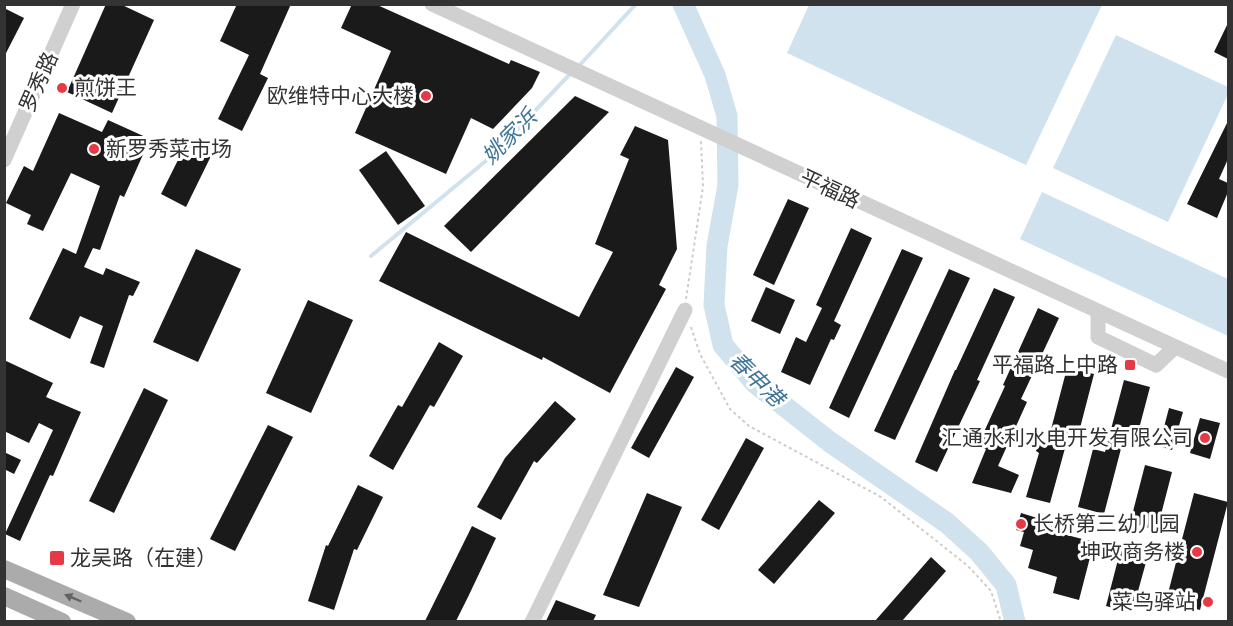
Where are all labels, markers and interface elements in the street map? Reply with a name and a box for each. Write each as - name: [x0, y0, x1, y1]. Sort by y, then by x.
- street label: 罗秀路: [14, 48, 62, 115]
- place label: 煎饼王: [74, 75, 137, 99]
- marker: 煎饼王: [55, 81, 69, 95]
- place label: 欧维特中心大楼: [267, 83, 414, 107]
- marker: 欧维特中心大楼: [419, 89, 433, 103]
- water label: 姚家浜: [476, 102, 542, 168]
- place label: 新罗秀菜市场: [106, 136, 232, 160]
- marker: 新罗秀菜市场: [87, 142, 101, 156]
- street label: 平福路: [797, 164, 864, 212]
- water label: 春申港: [725, 347, 792, 413]
- place label: 平福路上中路: [992, 352, 1118, 376]
- marker: 平福路上中路: [1123, 358, 1137, 372]
- place label: 汇通水利水电开发有限公司: [941, 425, 1193, 449]
- marker: 汇通水利水电开发有限公司: [1198, 431, 1212, 445]
- place label: 长桥第三幼儿园: [1033, 511, 1180, 535]
- marker: 长桥第三幼儿园: [1014, 517, 1028, 531]
- place label: 坤政商务楼: [1080, 539, 1185, 563]
- place label: 龙吴路（在建）: [70, 545, 217, 569]
- marker: 坤政商务楼: [1190, 545, 1204, 559]
- marker: 龙吴路（在建）: [48, 549, 66, 567]
- place label: 菜鸟驿站: [1112, 589, 1196, 613]
- one-way arrow: [64, 593, 82, 602]
- marker: 菜鸟驿站: [1201, 595, 1215, 609]

